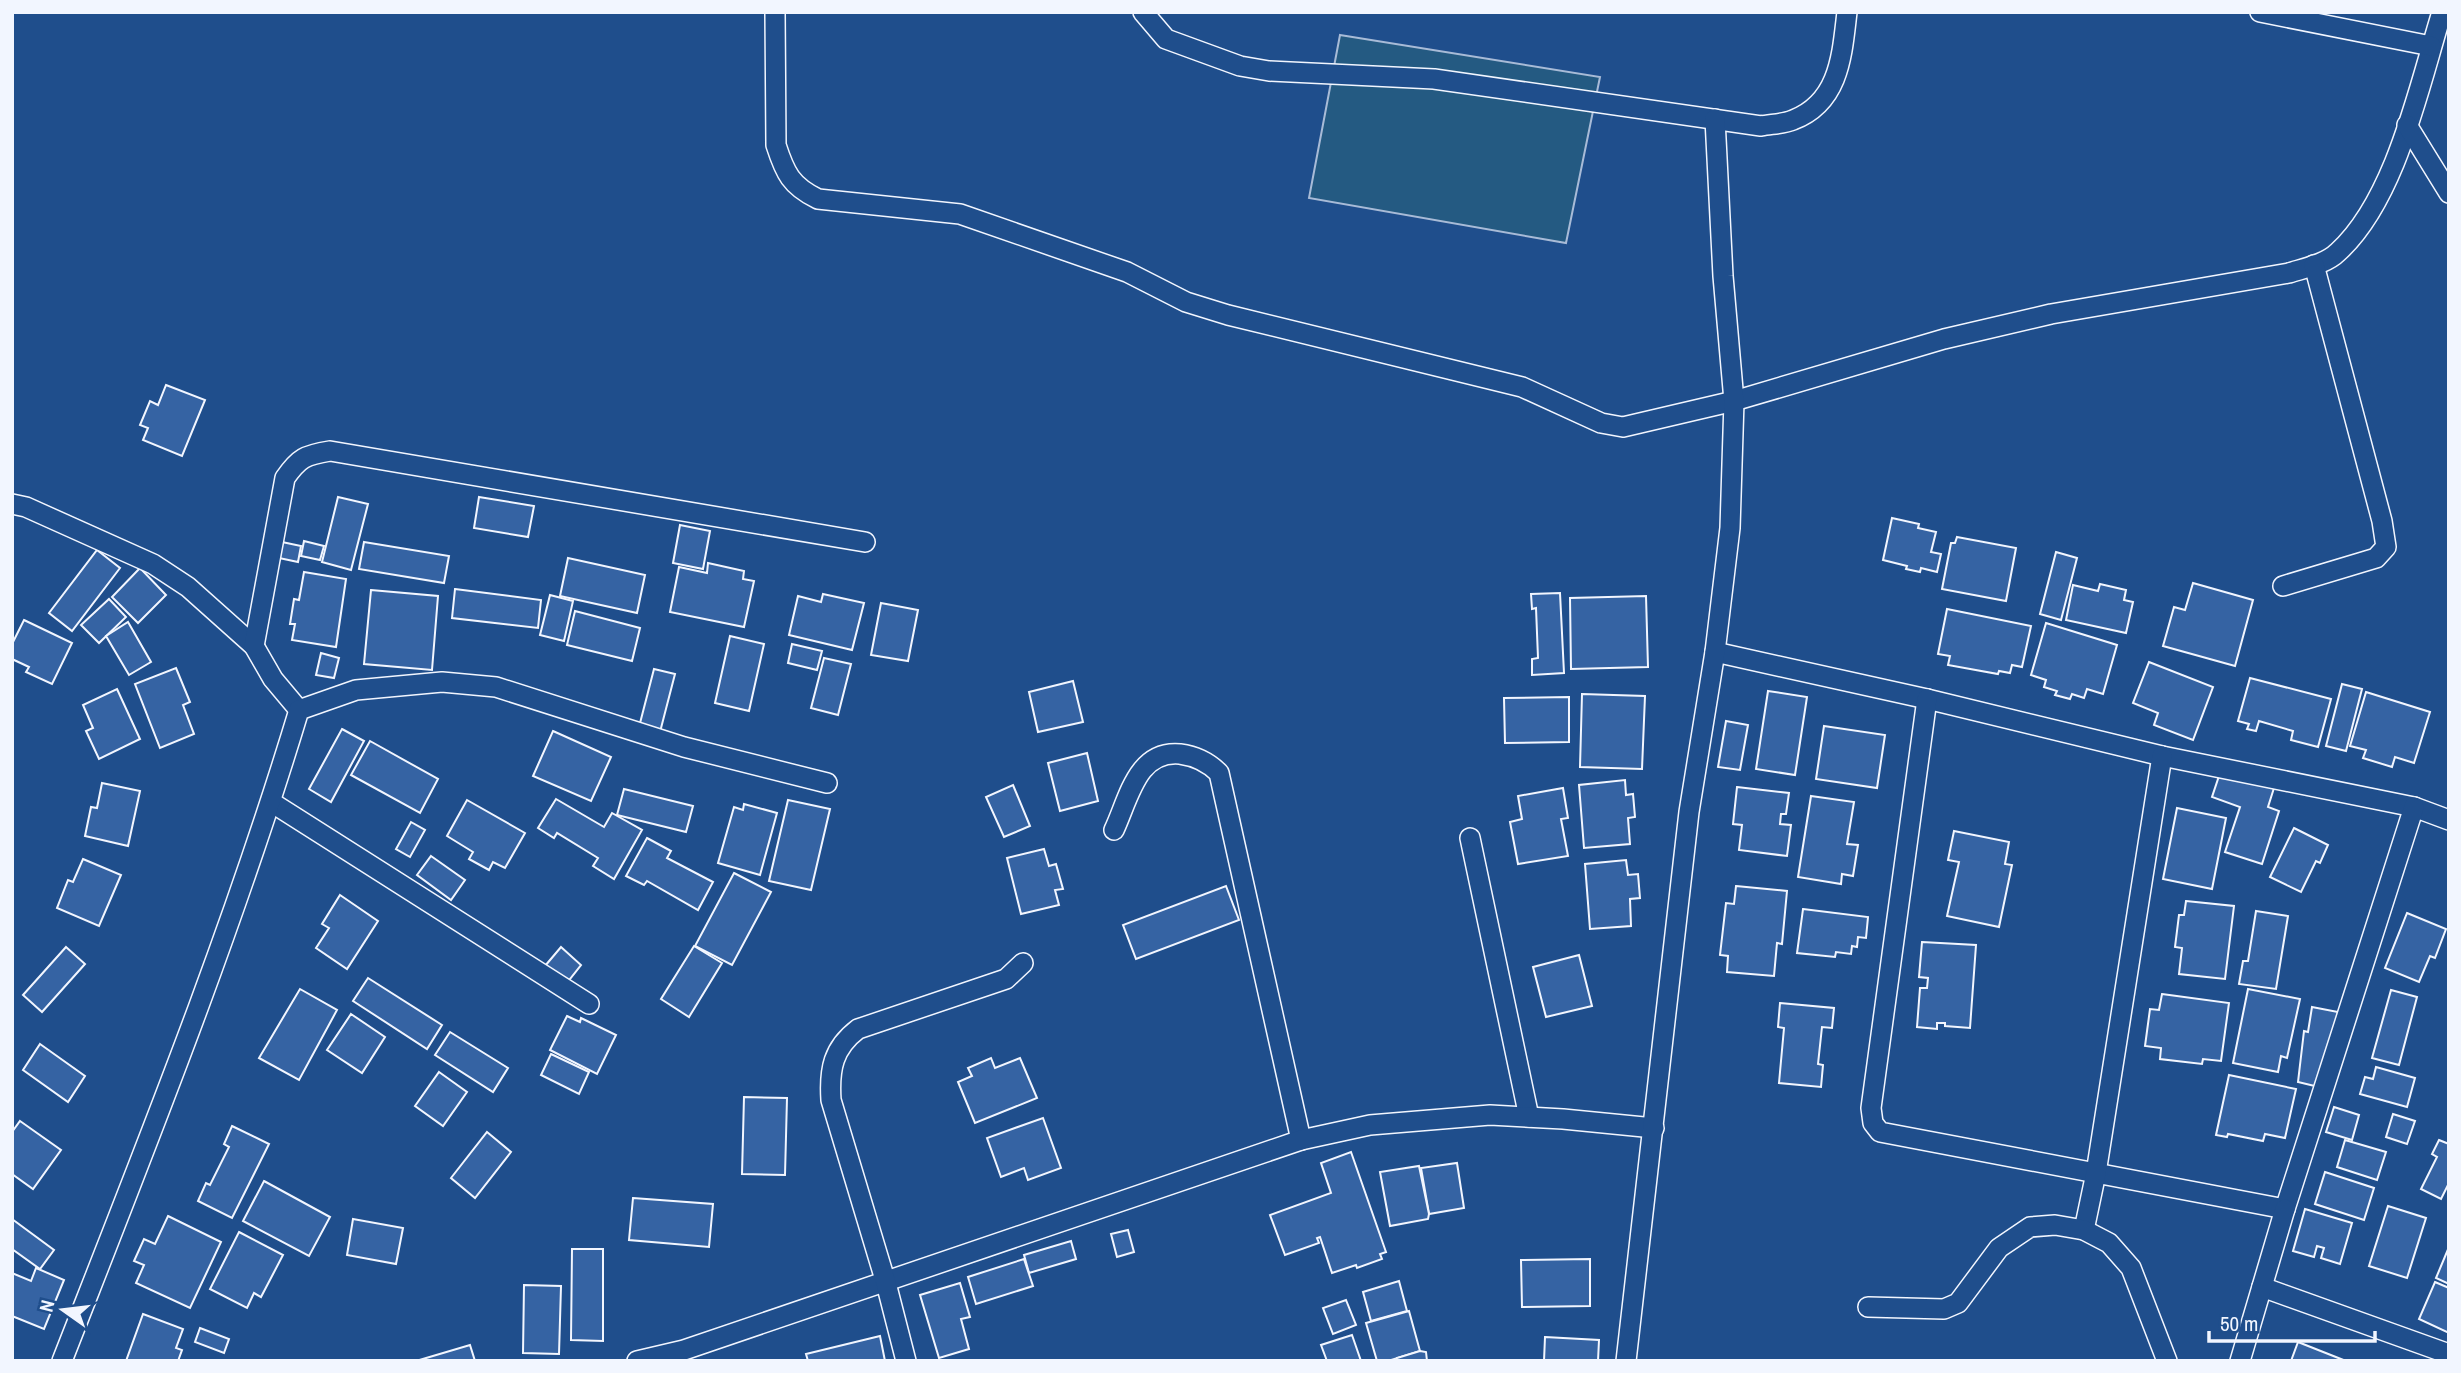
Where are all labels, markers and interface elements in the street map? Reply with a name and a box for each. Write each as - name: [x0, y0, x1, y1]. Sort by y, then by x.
- north arrow: [28, 1275, 98, 1345]
- text: N: [33, 1297, 60, 1314]
- scale bar: [2209, 1300, 2375, 1344]
- text: 50 m: [2220, 1309, 2258, 1338]

